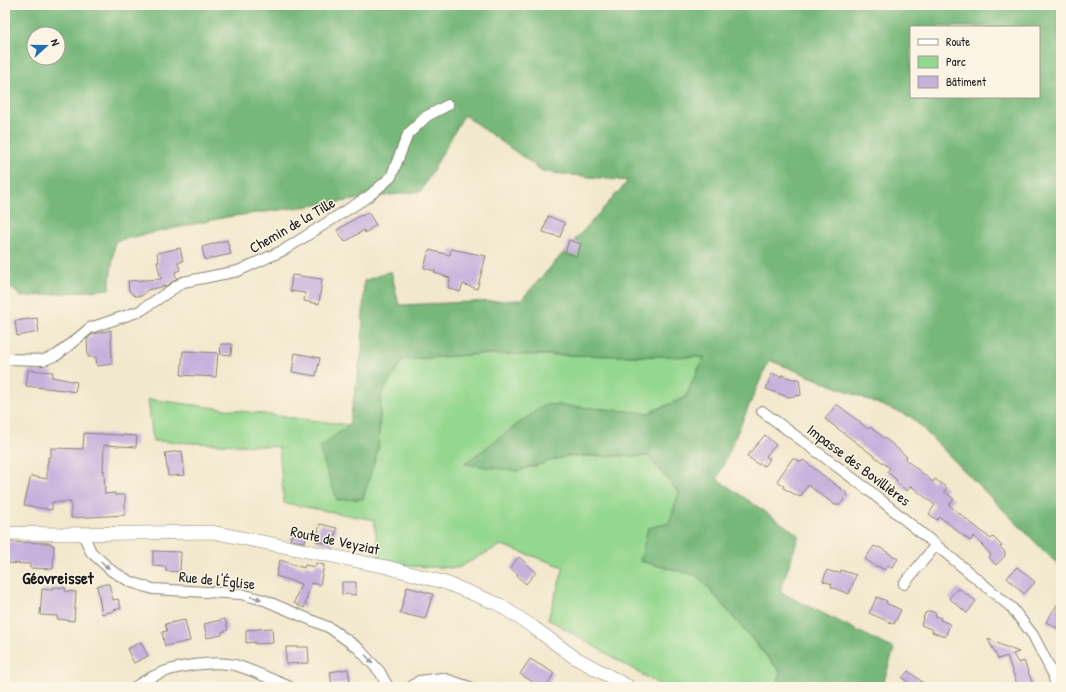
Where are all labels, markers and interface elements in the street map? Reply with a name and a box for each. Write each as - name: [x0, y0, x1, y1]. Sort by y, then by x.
- north arrow: [26, 26, 66, 66]
- legend: [910, 26, 1040, 98]
- text: Route: [946, 33, 970, 50]
- text: N: [48, 37, 63, 48]
- text: Parc: [946, 53, 966, 70]
- text: Bâtiment: [946, 73, 987, 90]
- street label: Chemin de la Tille: [245, 192, 339, 258]
- street label: Impasse des Bovillières: [803, 419, 915, 511]
- street label: Route de Veyziat: [289, 520, 382, 560]
- one-way arrow: [100, 560, 110, 570]
- district label: Géovreisset: [22, 566, 95, 589]
- street label: Rue de l'Église: [178, 566, 256, 594]
- one-way arrow: [250, 595, 262, 601]
- one-way arrow: [364, 654, 373, 665]

